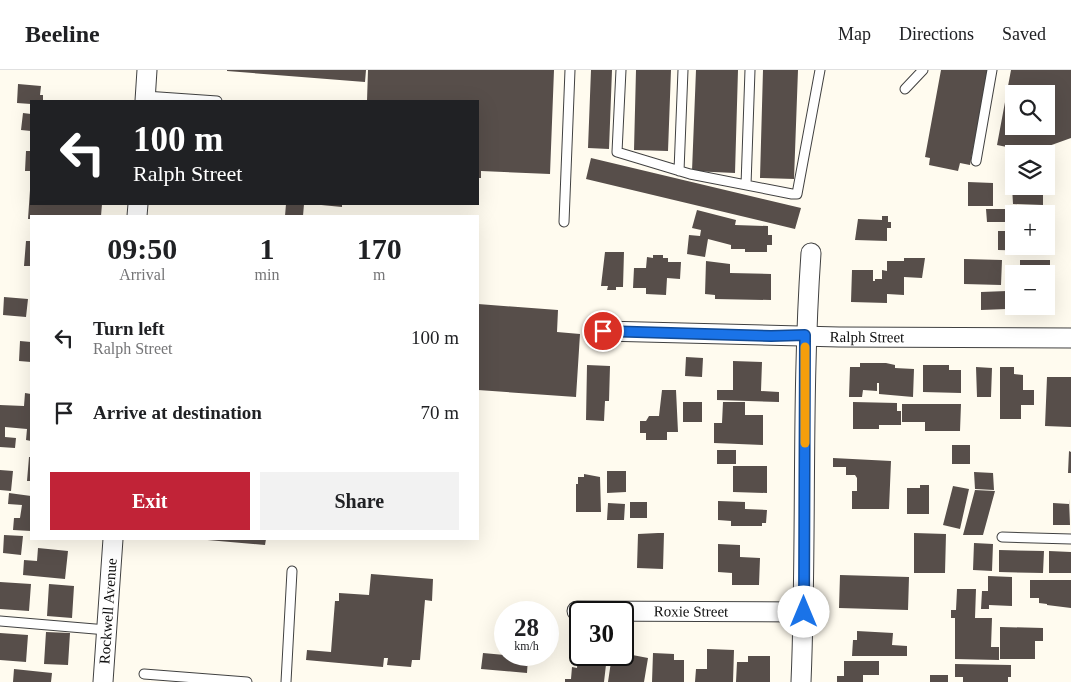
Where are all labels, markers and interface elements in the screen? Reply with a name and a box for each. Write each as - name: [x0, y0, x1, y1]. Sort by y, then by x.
- text: Beeline: [25, 21, 100, 47]
- text: Map: [838, 24, 871, 44]
- text: Directions: [899, 24, 974, 44]
- text: Saved: [1002, 24, 1046, 44]
- map controls: [1005, 85, 1055, 315]
- button: search: [1005, 85, 1055, 135]
- icon: left: [50, 120, 115, 185]
- text: 100 m: [133, 120, 223, 159]
- button: layers: [1005, 145, 1055, 195]
- text: Ralph Street: [133, 161, 242, 186]
- button: +: [1005, 205, 1055, 255]
- text: 09:50: [107, 232, 177, 265]
- text: 1: [259, 232, 274, 265]
- text: 170: [357, 232, 402, 265]
- button: −: [1005, 265, 1055, 315]
- text: Arrival: [119, 266, 165, 283]
- text: min: [255, 266, 279, 283]
- text: m: [373, 266, 385, 283]
- pin: [582, 310, 624, 352]
- icon: arrive: [589, 317, 617, 345]
- text: Turn left: [93, 318, 165, 339]
- icon: left: [50, 324, 78, 352]
- text: 100 m: [411, 327, 459, 348]
- street label: Ralph Street: [829, 329, 905, 345]
- text: Ralph Street: [93, 340, 173, 357]
- icon: arrive: [50, 399, 78, 427]
- text: Arrive at destination: [93, 402, 262, 423]
- text: 70 m: [420, 402, 459, 423]
- button: Exit: [50, 472, 250, 530]
- button: Share: [260, 472, 459, 530]
- street label: Rockwell Avenue: [96, 557, 120, 665]
- position arrow: [777, 585, 829, 637]
- speed limit sign: 30: [569, 601, 634, 666]
- street label: Roxie Street: [654, 603, 729, 620]
- text: 28: [514, 614, 539, 641]
- text: km/h: [514, 639, 539, 653]

